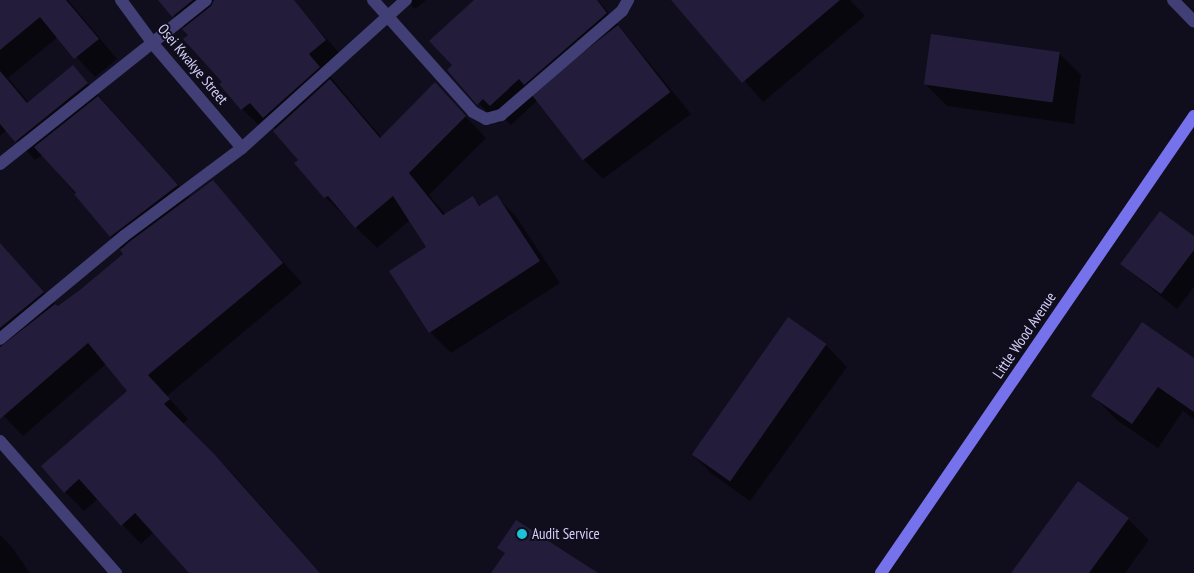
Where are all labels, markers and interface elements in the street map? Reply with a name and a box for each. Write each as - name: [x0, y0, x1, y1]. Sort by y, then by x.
- street label: Osei Kwakye Street: [154, 20, 232, 108]
- street label: Little Wood Avenue: [988, 288, 1060, 382]
- place label: Audit Service: [532, 525, 600, 543]
- marker: Audit Service: [516, 528, 528, 540]

